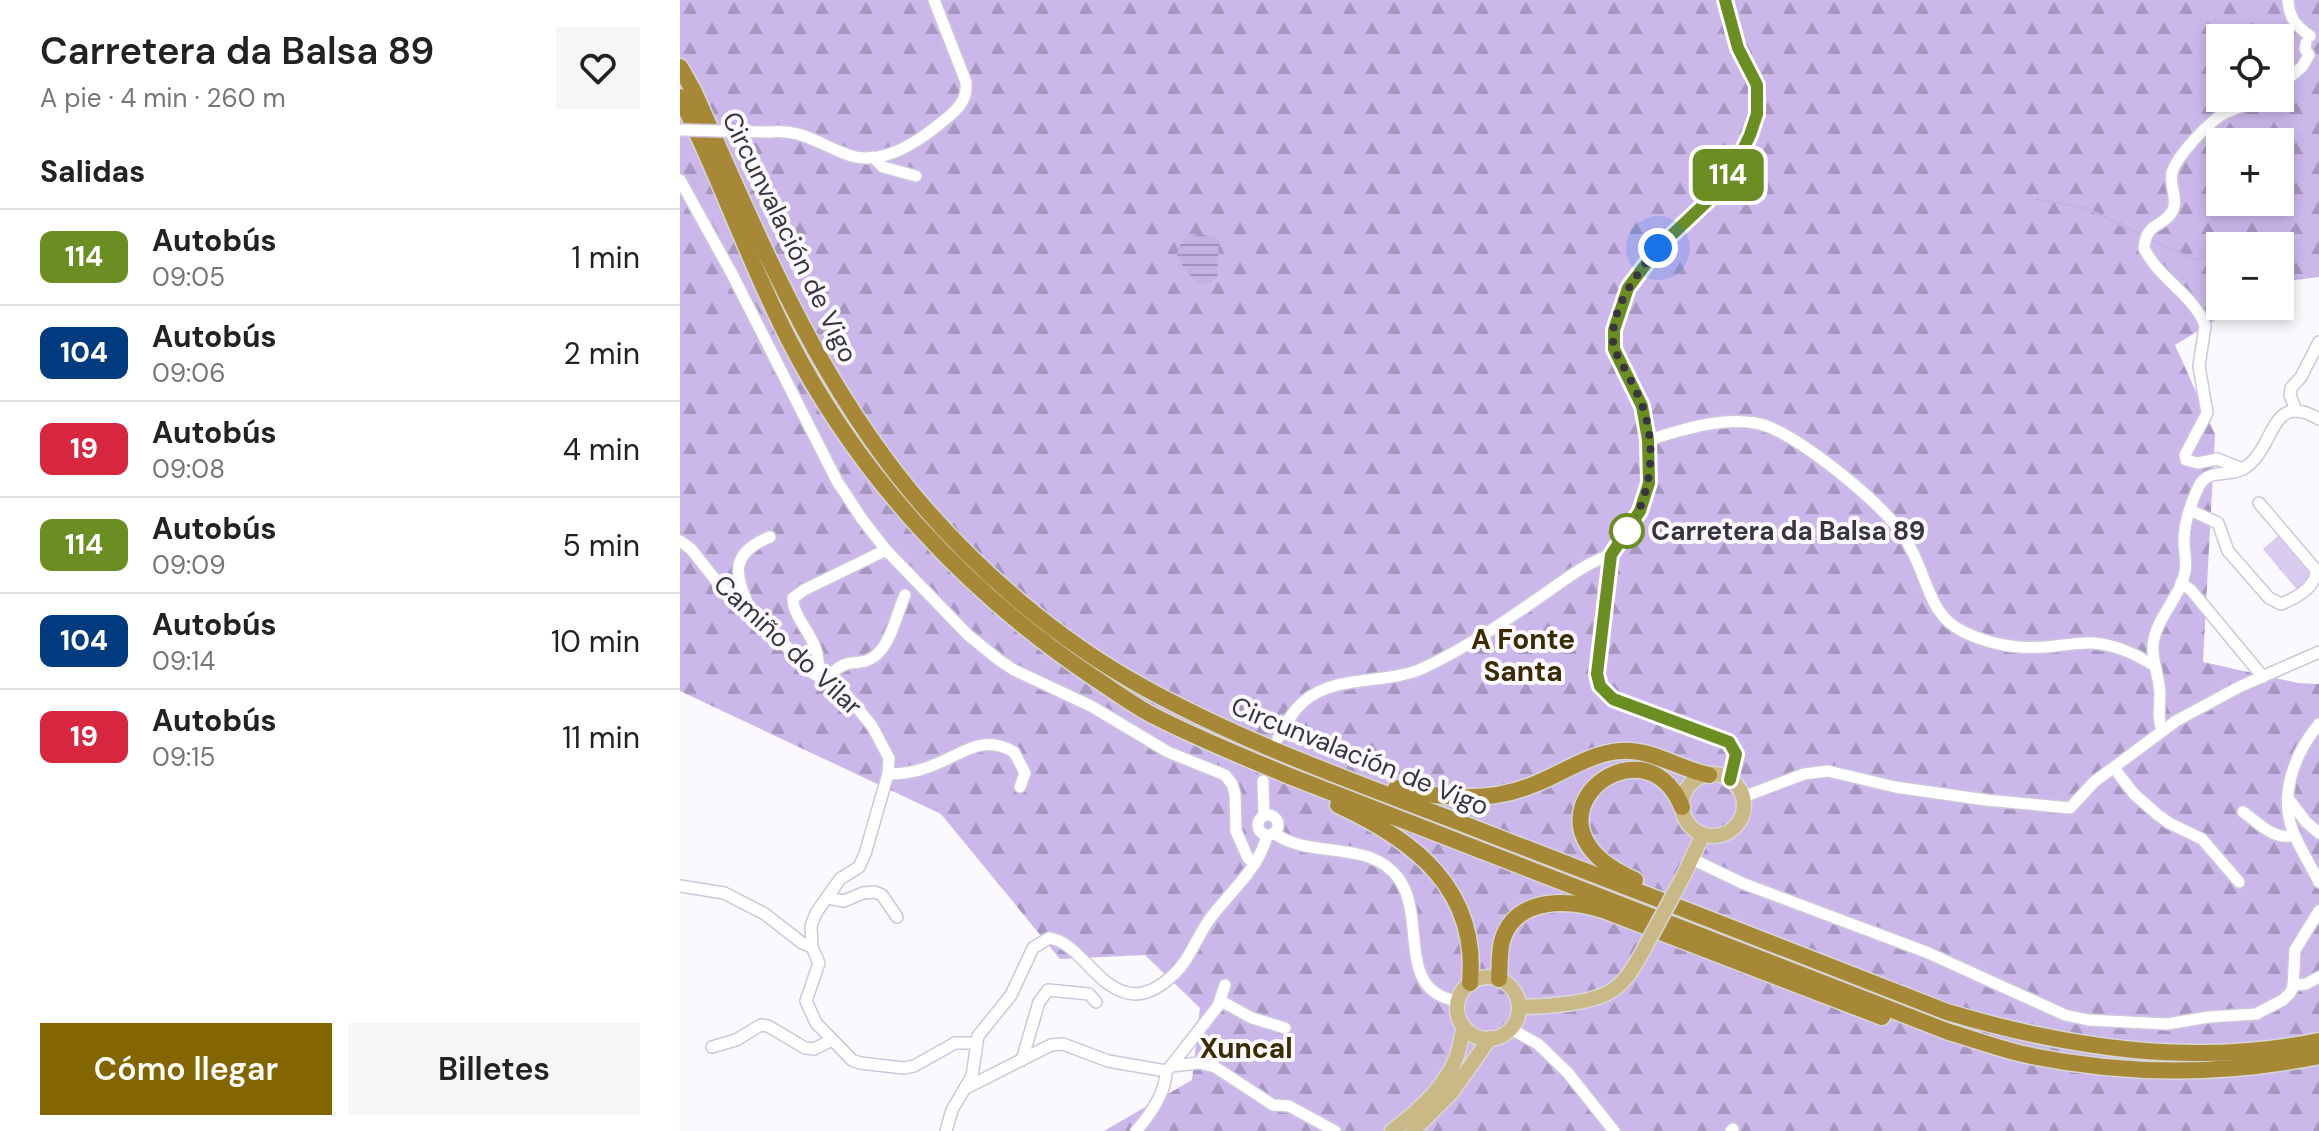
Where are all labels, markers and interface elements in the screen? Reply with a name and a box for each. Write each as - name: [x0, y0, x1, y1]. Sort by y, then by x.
- map controls: [2206, 24, 2294, 320]
- button: locate: [2206, 24, 2294, 112]
- text: Carretera da Balsa 89: [40, 26, 434, 76]
- button: heart: [556, 26, 640, 110]
- text: A pie · 4 min · 260 m: [40, 81, 286, 115]
- street label: Circunvalación de Vigo: [714, 106, 866, 368]
- button: +: [2206, 128, 2294, 216]
- line badge: 114: [1682, 149, 1774, 201]
- text: Salidas: [40, 152, 145, 191]
- text: 114: [1709, 156, 1747, 193]
- text: Autobús: [152, 221, 276, 260]
- your location: [1638, 228, 1678, 268]
- button: −: [2206, 232, 2294, 320]
- text: 114: [65, 238, 103, 275]
- text: 1 min: [572, 238, 640, 277]
- text: 09:05: [152, 260, 225, 294]
- text: Autobús: [152, 317, 276, 356]
- text: 104: [60, 334, 108, 371]
- text: 2 min: [564, 334, 640, 373]
- text: 09:06: [152, 356, 225, 390]
- text: Autobús: [152, 413, 276, 452]
- text: 19: [70, 430, 98, 467]
- text: 4 min: [563, 430, 640, 469]
- text: 09:08: [152, 452, 225, 486]
- text: Autobús: [152, 509, 276, 548]
- marker: Carretera da Balsa 89: [1610, 514, 1644, 548]
- place label: Carretera da Balsa 89: [1651, 514, 1925, 548]
- text: 114: [65, 526, 103, 563]
- text: 5 min: [563, 526, 640, 565]
- text: 09:09: [152, 548, 225, 582]
- street label: Camiño do Vilar: [706, 567, 870, 723]
- text: Autobús: [152, 605, 276, 644]
- district label: A Fonte Santa: [1471, 621, 1575, 690]
- text: 104: [60, 622, 108, 659]
- text: 10 min: [551, 622, 640, 661]
- text: 09:14: [152, 644, 215, 678]
- street label: Circunvalación de Vigo: [1226, 689, 1494, 823]
- text: Autobús: [152, 701, 276, 740]
- text: 19: [70, 718, 98, 755]
- text: 11 min: [562, 718, 640, 757]
- text: 09:15: [152, 740, 215, 774]
- button: Cómo llegar: [40, 1023, 332, 1115]
- button: Billetes: [348, 1023, 640, 1115]
- district label: Xuncal: [1199, 1030, 1293, 1067]

